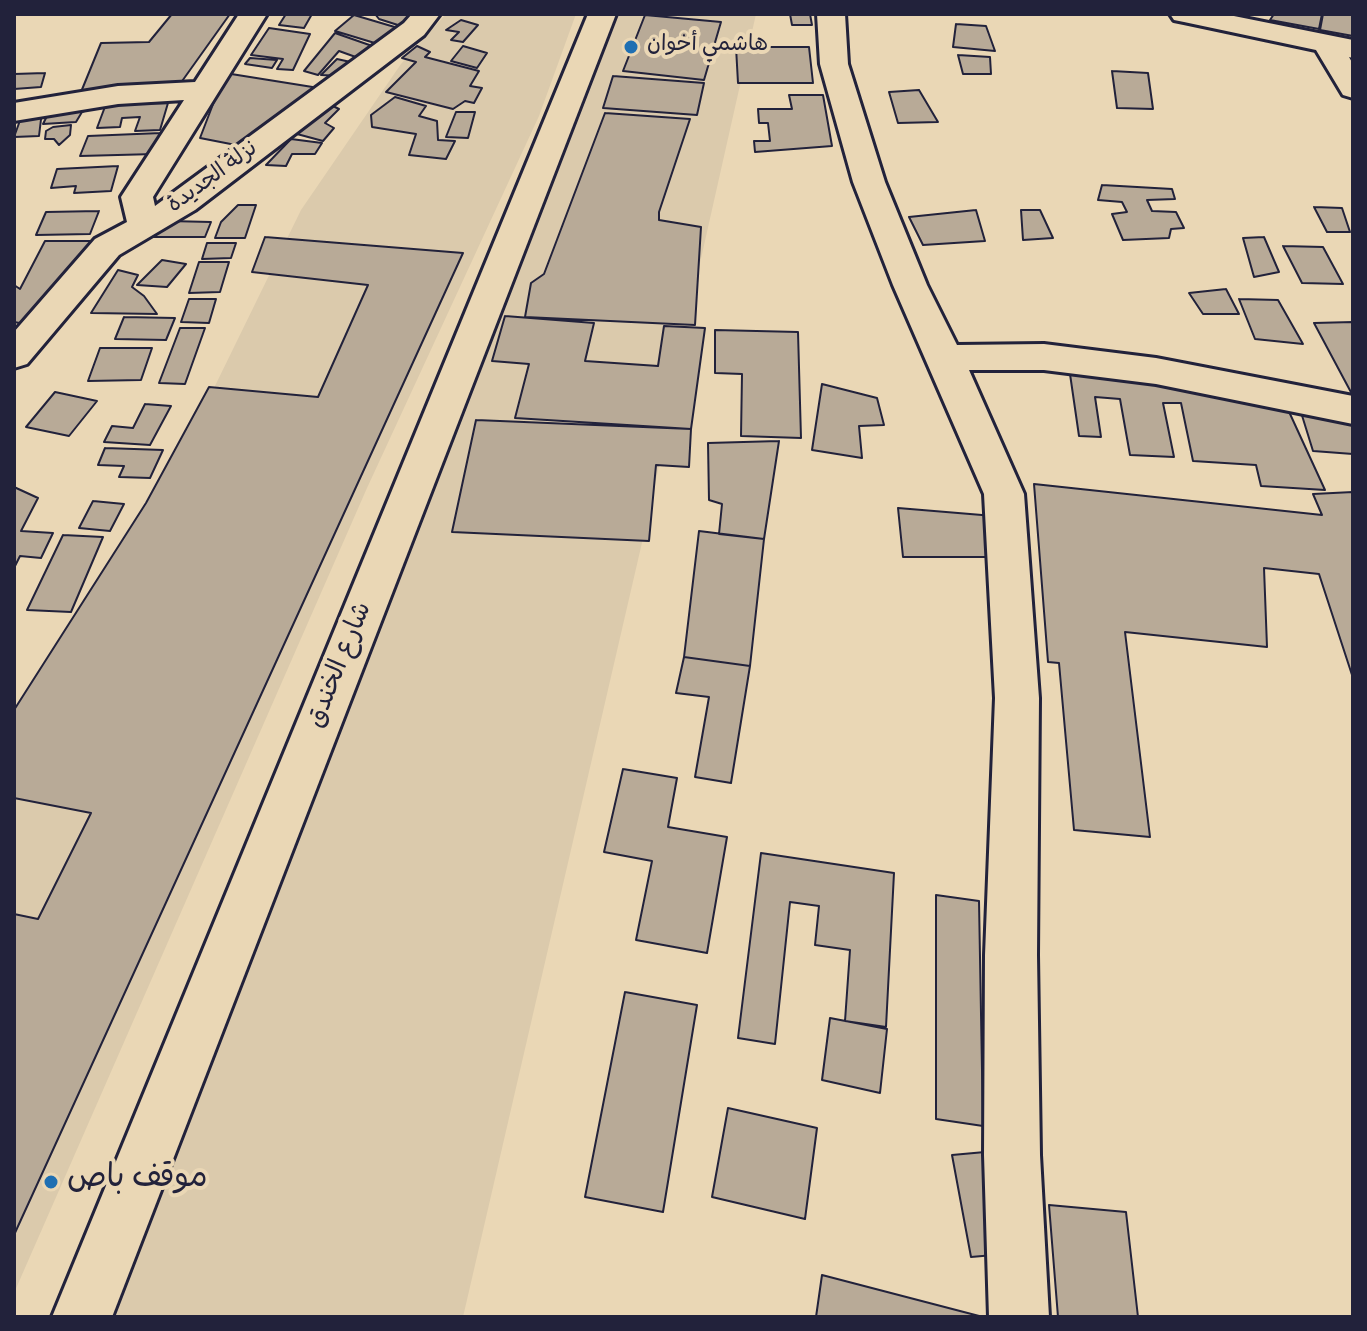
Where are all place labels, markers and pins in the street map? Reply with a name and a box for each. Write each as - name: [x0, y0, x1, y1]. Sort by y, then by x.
- place label: هاشمي أخوان: [647, 34, 768, 60]
- marker: هاشمي أخوان: [622, 38, 640, 56]
- place label: موقف باص: [67, 1163, 208, 1201]
- marker: موقف باص: [42, 1173, 60, 1191]

